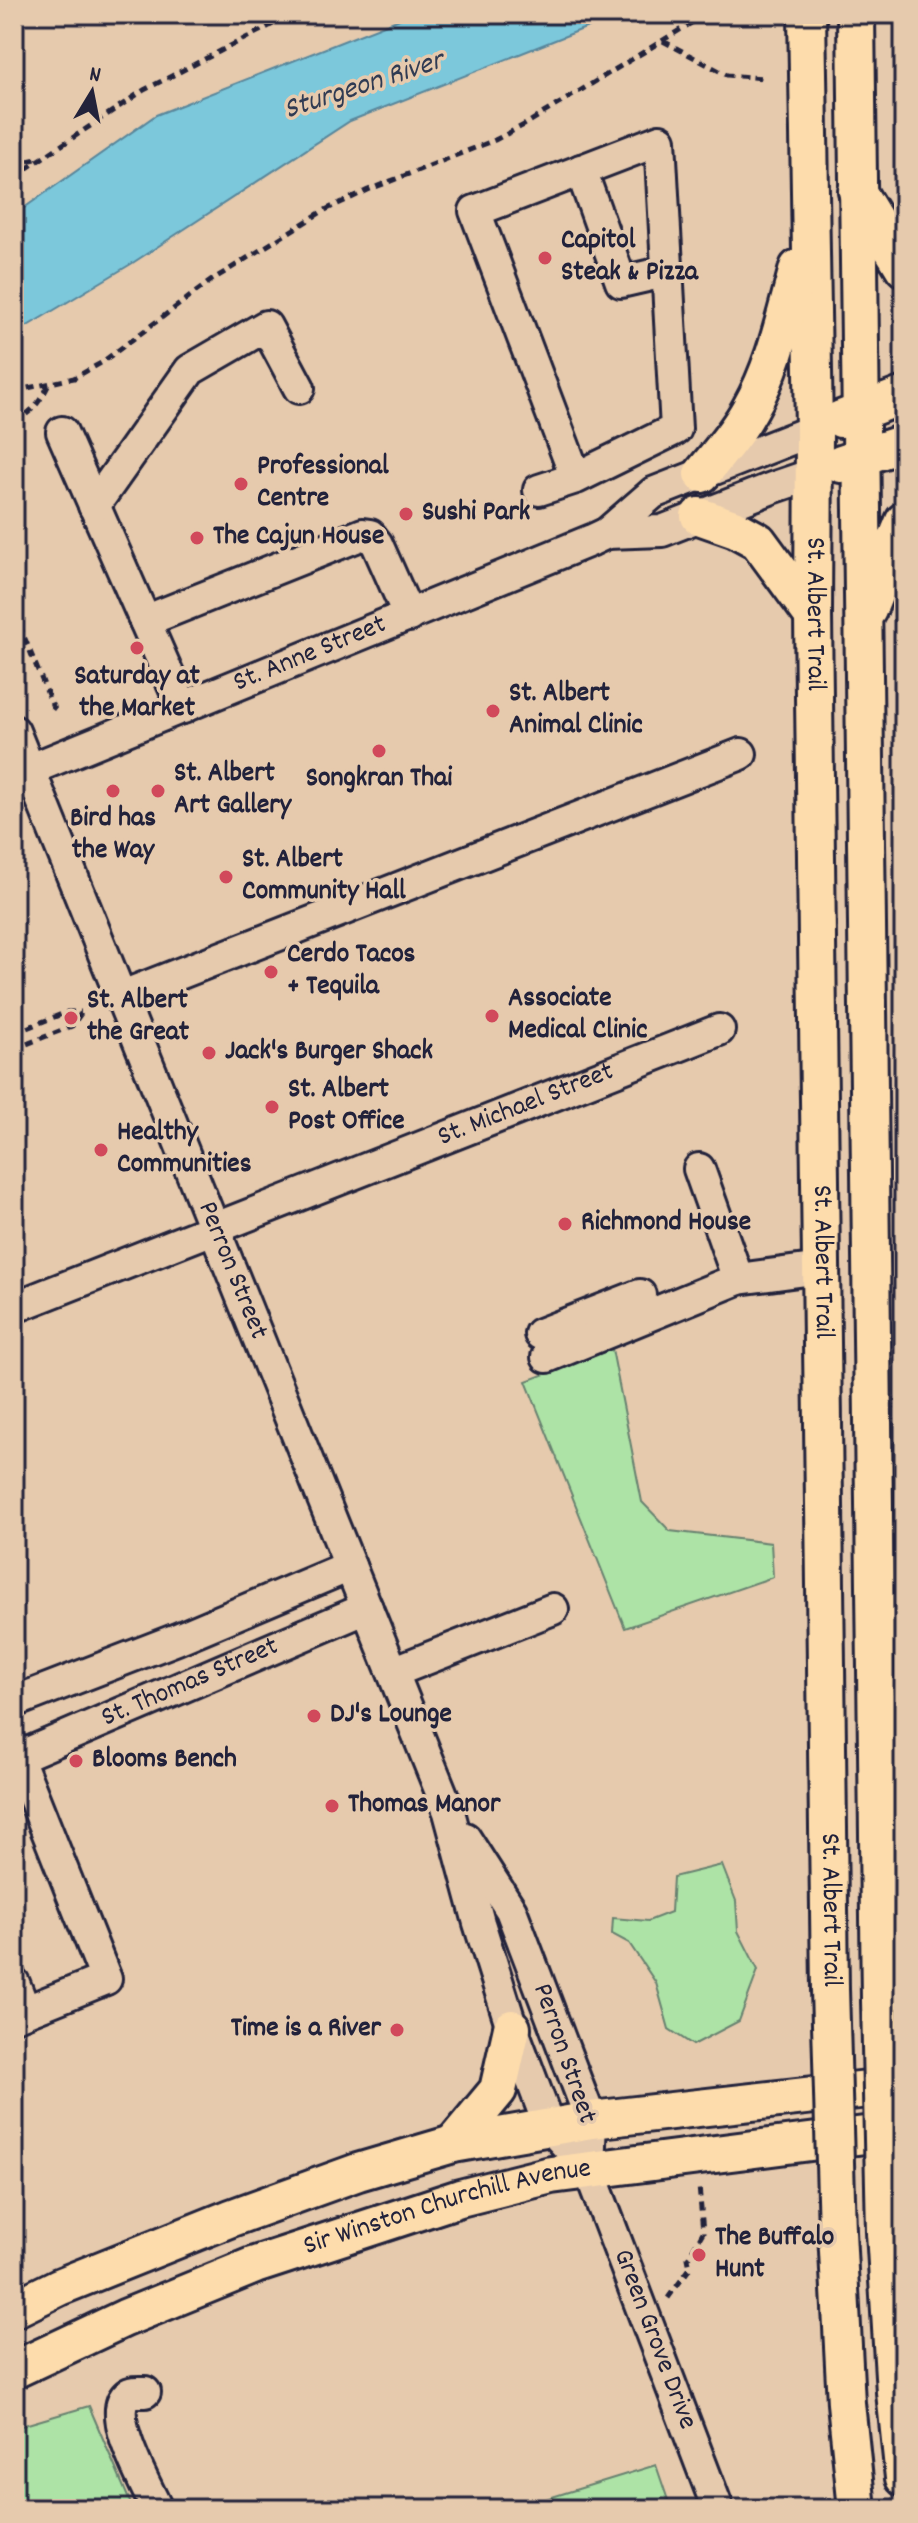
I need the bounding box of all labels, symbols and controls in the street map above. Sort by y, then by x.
water label: Sturgeon River [279,40,452,133]
north arrow [52,52,132,132]
text: N [87,60,103,92]
place label: Capitol Steak & Pizza [561,222,699,294]
marker: Capitol Steak & Pizza [536,249,554,267]
place label: Professional Centre [257,448,389,520]
marker: Professional Centre [232,475,250,493]
place label: Sushi Park [422,494,530,534]
marker: Sushi Park [397,505,415,523]
place label: The Cajun House [213,518,384,558]
marker: The Cajun House [188,529,206,547]
street label: St. Albert Trail [793,537,834,691]
street label: St. Anne Street [228,606,393,704]
marker: Saturday at the Market [128,639,146,657]
place label: Saturday at the Market [74,658,201,730]
place label: St. Albert Animal Clinic [509,675,643,747]
marker: St. Albert Animal Clinic [484,702,502,720]
marker: Songkran Thai [370,742,388,760]
place label: St. Albert Art Gallery [174,755,293,827]
place label: Songkran Thai [306,760,452,800]
marker: Bird has the Way [104,782,122,800]
marker: St. Albert Art Gallery [149,782,167,800]
place label: Bird has the Way [70,800,156,872]
place label: St. Albert Community Hall [242,841,406,913]
marker: St. Albert Community Hall [217,868,235,886]
place label: Cerdo Tacos + Tequila [287,936,416,1008]
marker: Cerdo Tacos + Tequila [262,963,280,981]
place label: Associate Medical Clinic [508,980,647,1052]
place label: St. Albert the Great [87,982,190,1054]
marker: Associate Medical Clinic [483,1007,501,1025]
marker: St. Albert the Great [62,1009,80,1027]
place label: Jack's Burger Shack [225,1033,433,1073]
marker: Jack's Burger Shack [200,1044,218,1062]
street label: St. Michael Street [432,1053,620,1159]
place label: St. Albert Post Office [288,1071,405,1143]
marker: St. Albert Post Office [263,1098,281,1116]
place label: Healthy Communities [117,1114,252,1186]
marker: Healthy Communities [92,1141,110,1159]
street label: St. Albert Trail [800,1185,842,1339]
street label: Perron Street [186,1196,277,1346]
place label: Richmond House [581,1204,751,1244]
marker: Richmond House [556,1215,574,1233]
street label: St. Thomas Street [96,1628,285,1739]
place label: DJ's Lounge [330,1696,452,1736]
marker: DJ's Lounge [305,1707,323,1725]
place label: Blooms Bench [92,1741,237,1781]
marker: Blooms Bench [67,1752,85,1770]
place label: Thomas Manor [348,1786,501,1826]
marker: Thomas Manor [323,1797,341,1815]
street label: St. Albert Trail [808,1833,850,1987]
street label: Perron Street [520,1979,606,2129]
place label: Time is a River [231,2010,382,2050]
marker: Time is a River [388,2021,406,2039]
street label: Sir Winston Churchill Avenue [299,2150,593,2268]
place label: The Buffalo Hunt [715,2219,834,2291]
street label: Green Grove Drive [601,2244,706,2436]
marker: The Buffalo Hunt [690,2246,708,2264]

